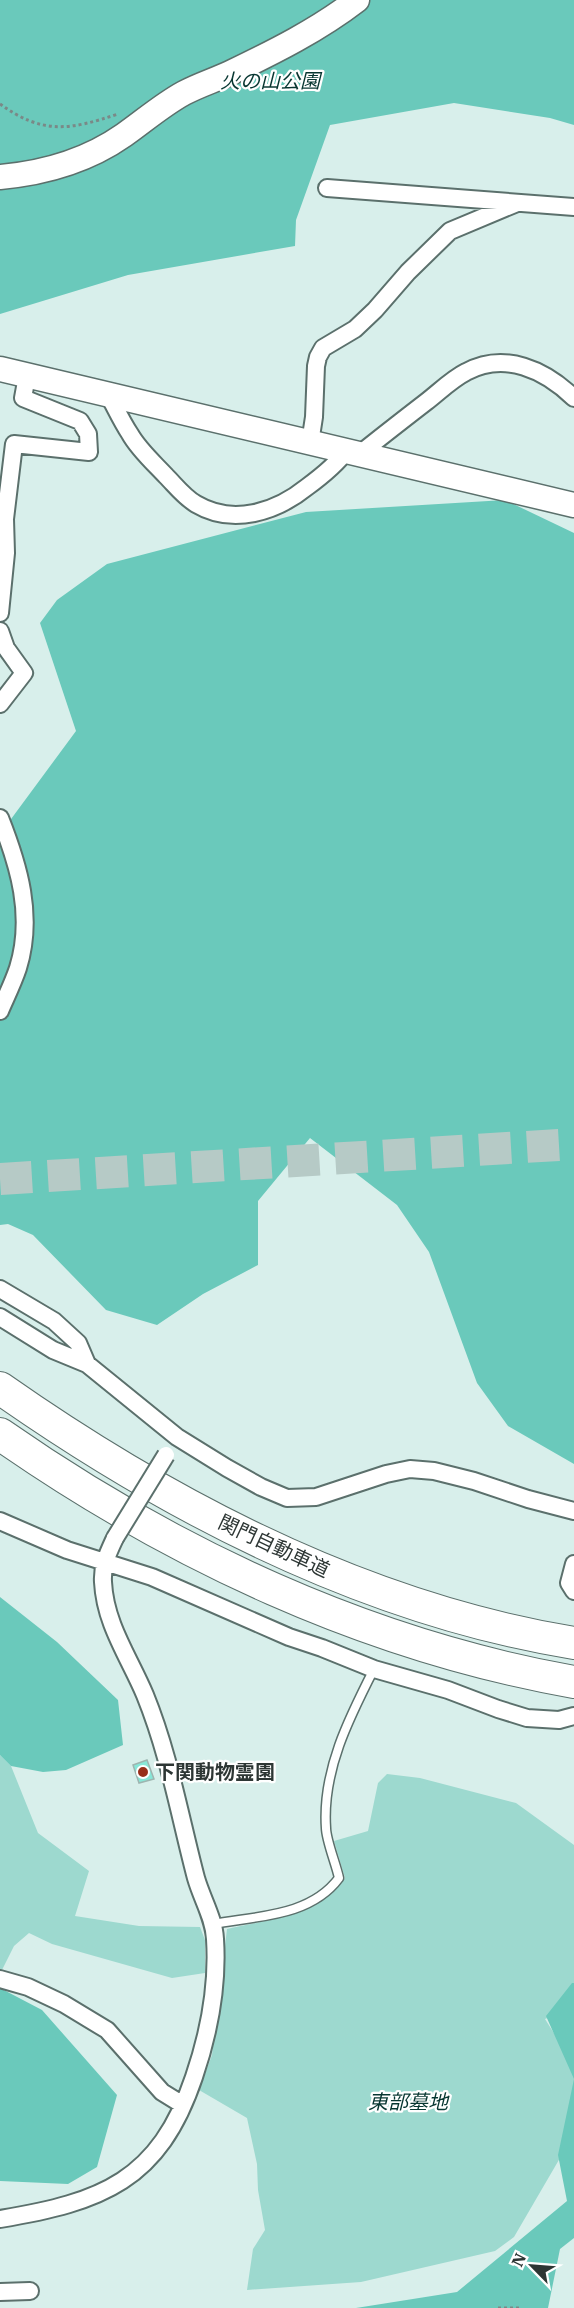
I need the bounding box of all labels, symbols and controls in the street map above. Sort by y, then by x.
park label: 火の山公園 [220,67,323,94]
street label: 関門自動車道 [214,1508,334,1583]
place label: 下関動物霊園 [155,1758,275,1785]
marker: 下関動物霊園 [136,1765,150,1779]
park label: 東部墓地 [368,2088,450,2115]
north arrow [502,2236,562,2296]
text: N [507,2250,530,2270]

